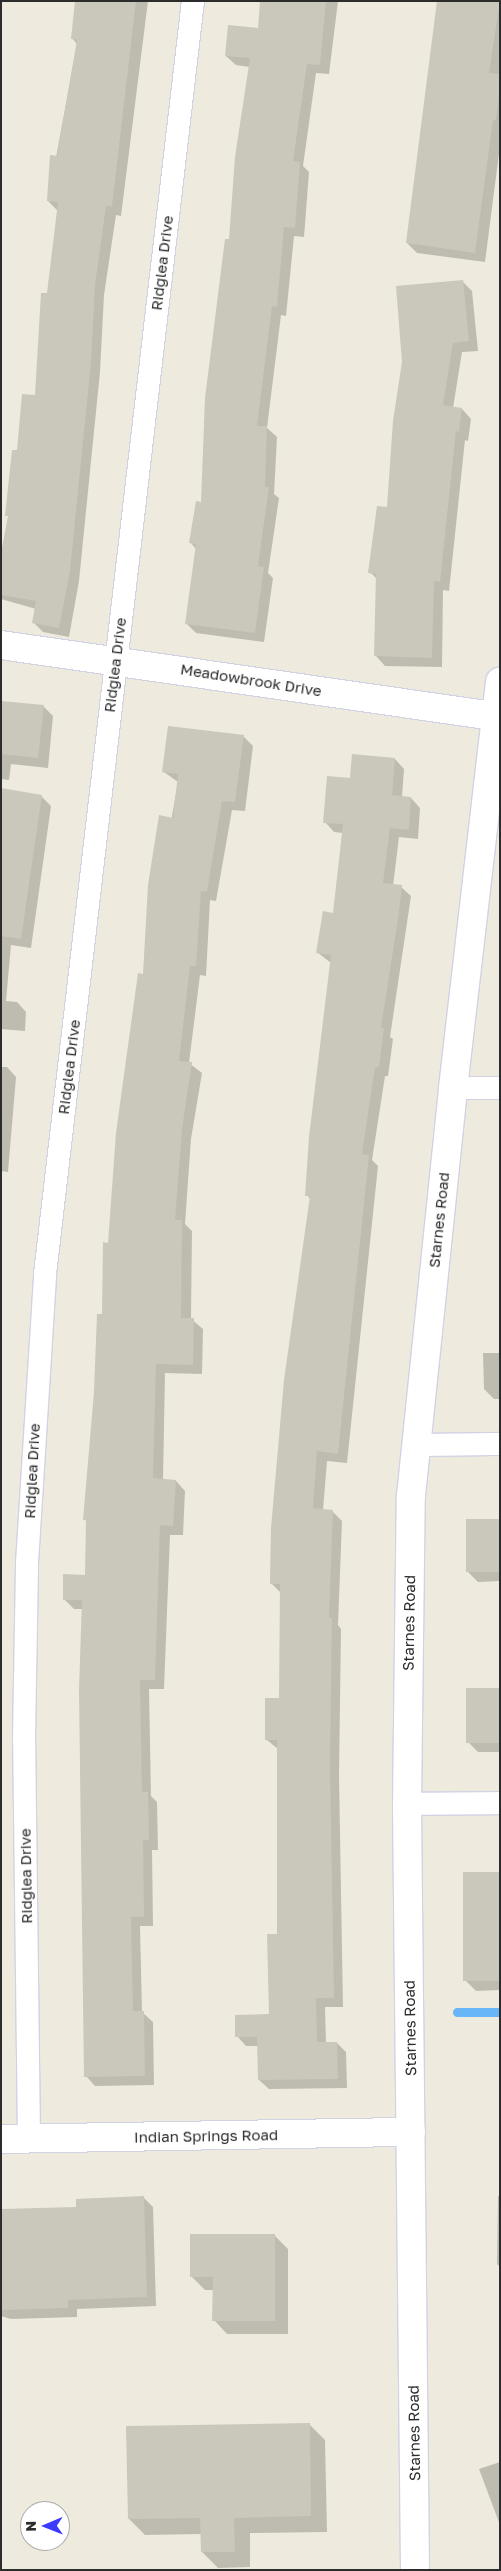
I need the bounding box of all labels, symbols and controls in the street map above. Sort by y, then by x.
street label: Ridglea Drive [147,215,177,311]
street label: Ridglea Drive [100,617,130,713]
street label: Meadowbrook Drive [179,660,323,700]
street label: Ridglea Drive [54,1019,84,1115]
street label: Starnes Road [425,1171,453,1269]
street label: Ridglea Drive [21,1423,43,1519]
street label: Starnes Road [399,1575,419,1671]
street label: Ridglea Drive [16,1828,36,1924]
street label: Starnes Road [400,1980,420,2076]
street label: Indian Springs Road [134,2126,278,2146]
street label: Starnes Road [404,2385,424,2481]
north arrow [20,2501,70,2551]
text: N [22,2521,39,2532]

